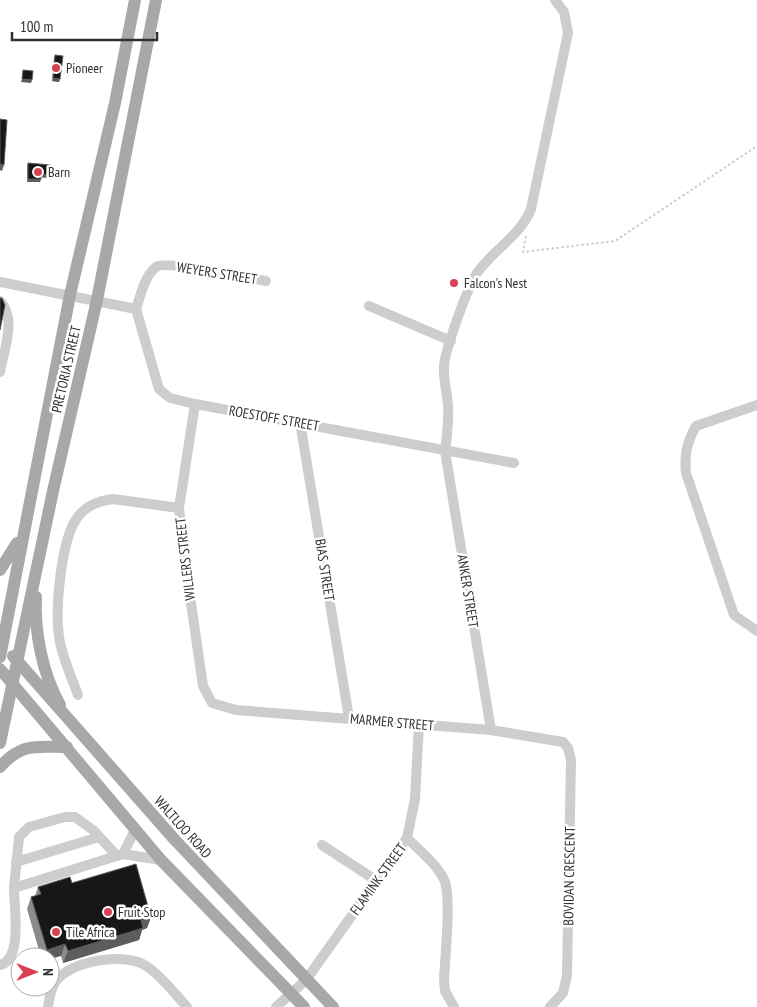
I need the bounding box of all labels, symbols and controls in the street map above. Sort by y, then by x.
scale bar [12,10,158,42]
text: 100 m [20,17,53,36]
place label: Pioneer [66,59,103,77]
marker: Pioneer [50,62,62,74]
place label: Barn [48,163,70,181]
marker: Barn [32,166,44,178]
street label: WEYERS STREET [176,258,259,288]
place label: Falcon's Nest [464,274,527,292]
marker: Falcon's Nest [448,277,460,289]
street label: PRETORIA STREET [47,323,85,414]
street label: ROESTOFF STREET [228,401,321,435]
street label: WILLERS STREET [171,516,199,601]
street label: BIAS STREET [311,538,339,603]
street label: ANKER STREET [453,553,483,630]
street label: MARMER STREET [349,709,435,735]
street label: WALTLOO ROAD [150,792,216,862]
street label: BOVIDAN CRESCENT [559,826,579,926]
street label: FLAMINK STREET [346,839,411,919]
place label: Fruit Stop [118,903,165,921]
marker: Fruit Stop [102,906,114,918]
place label: Tile Africa [66,923,115,941]
marker: Tile Africa [50,926,62,938]
north arrow [10,947,60,997]
text: N [39,968,57,976]

